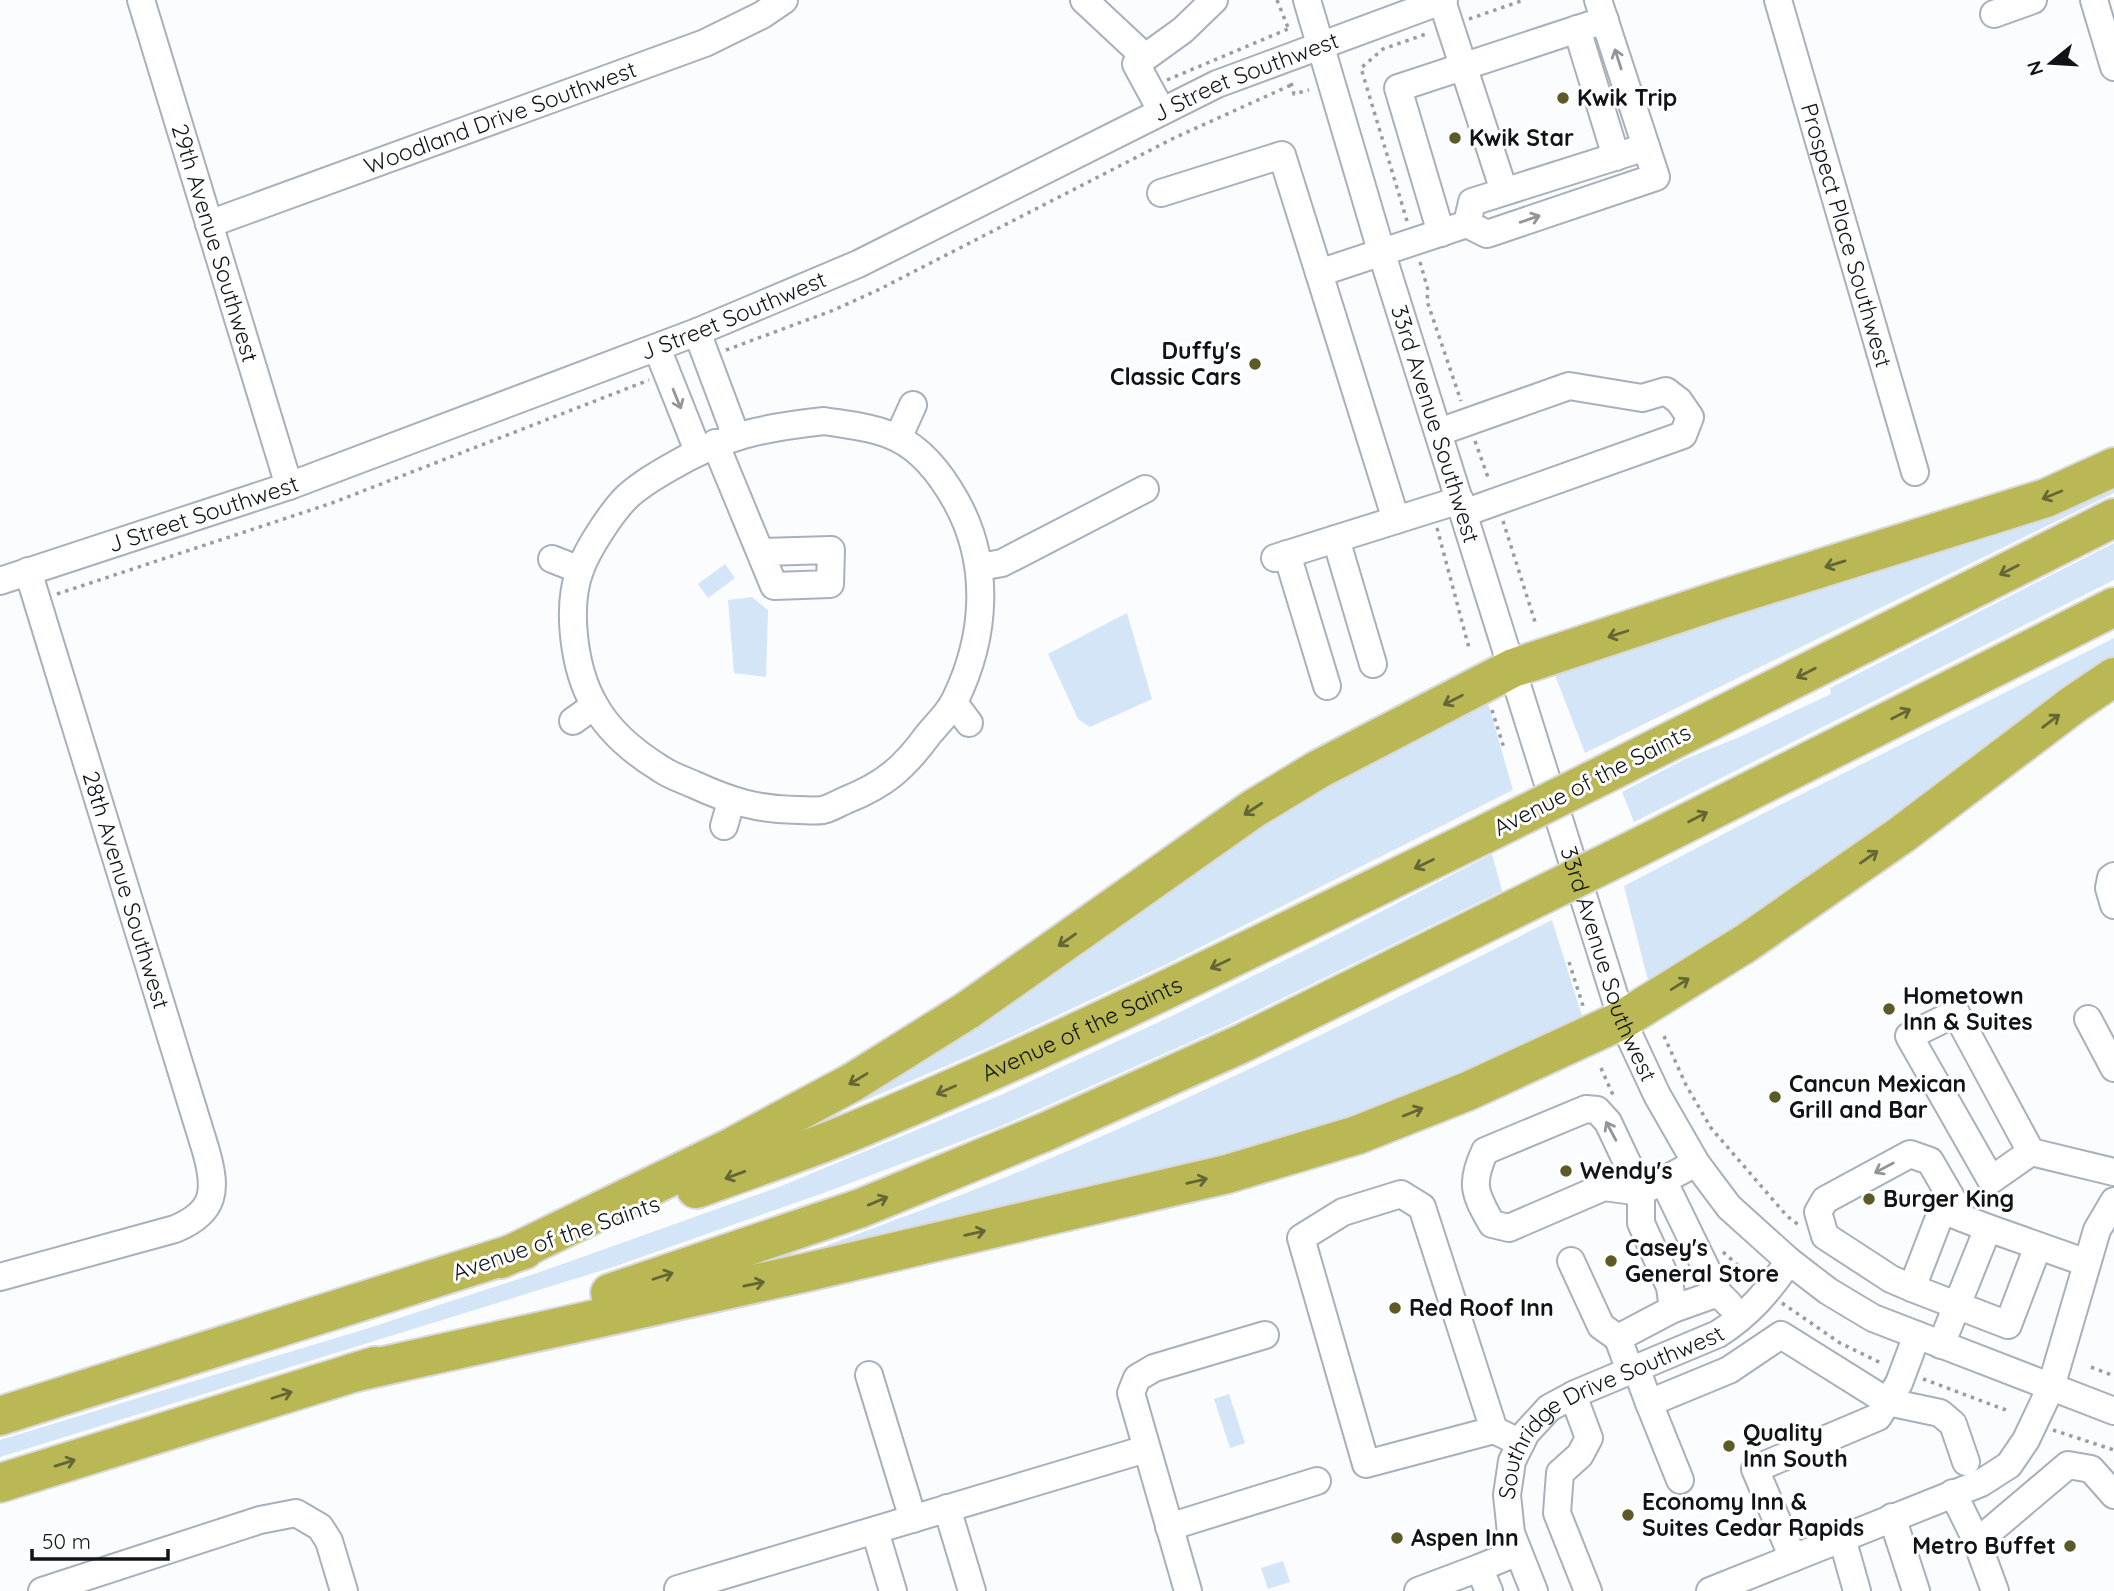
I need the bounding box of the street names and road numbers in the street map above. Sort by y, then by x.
street label: J Street Southwest [1148,25,1343,128]
street label: Woodland Drive Southwest [360,54,640,180]
street label: Prospect Place Southwest [1795,100,1899,371]
street label: 29th Avenue Southwest [166,120,265,366]
street label: J Street Southwest [636,264,831,366]
street label: 33rd Avenue Southwest [1385,301,1487,546]
street label: J Street Southwest [104,469,303,558]
street label: Avenue of the Saints [1488,717,1695,842]
street label: 28th Avenue Southwest [77,768,176,1012]
street label: 33rd Avenue Southwest [1554,843,1664,1086]
street label: Avenue of the Saints [977,969,1187,1088]
street label: Avenue of the Saints [448,1188,663,1287]
street label: Southridge Drive Southwest [1492,1319,1730,1501]

